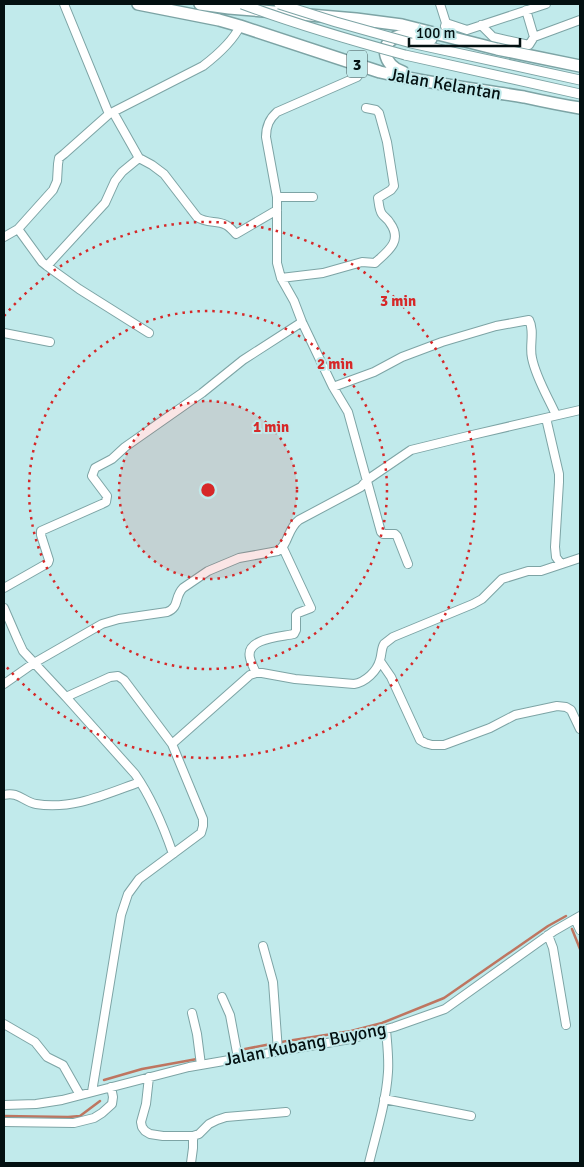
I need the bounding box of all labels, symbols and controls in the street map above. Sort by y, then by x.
scale bar [409,15,520,47]
text: 100 m [416,24,456,42]
road number: 3 [347,51,367,78]
street label: Jalan Kelantan [387,63,503,105]
text: 3 min [380,292,416,310]
text: 2 min [317,355,353,373]
text: 1 min [253,418,289,436]
centre of rings [199,481,217,499]
street label: Jalan Kubang Buyong [222,1017,388,1071]

